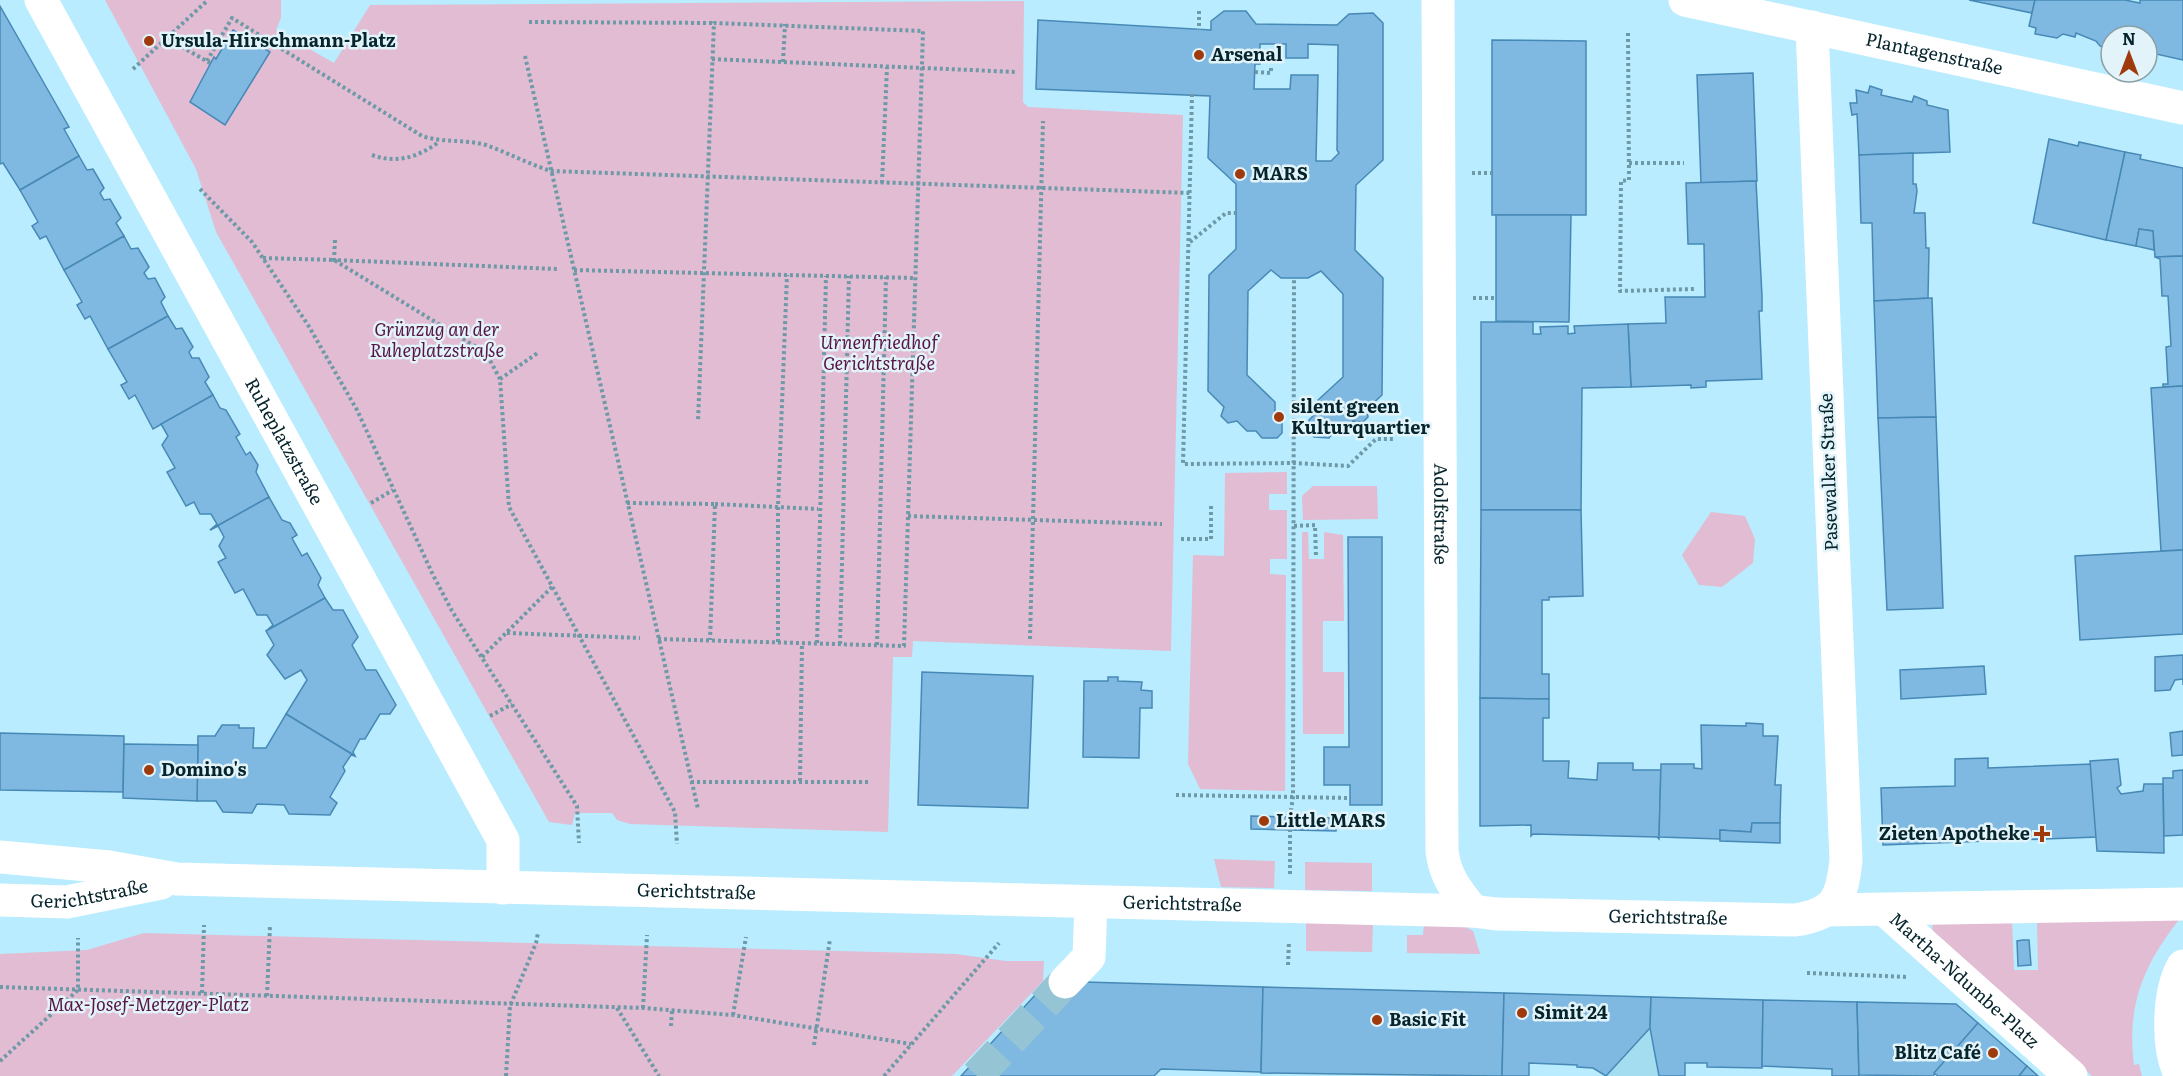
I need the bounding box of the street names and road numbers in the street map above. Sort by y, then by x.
street label: Plantagenstraße [1863,25,2006,81]
street label: Ruheplatzstraße [239,372,331,509]
street label: Pasewalker Straße [1811,393,1844,551]
street label: Adolfstraße [1428,463,1456,565]
street label: Gerichtstraße [30,871,150,914]
street label: Gerichtstraße [637,875,756,905]
street label: Gerichtstraße [1122,887,1242,917]
street label: Gerichtstraße [1608,901,1728,931]
street label: Martha-Ndumbe-Platz [1884,905,2046,1054]

